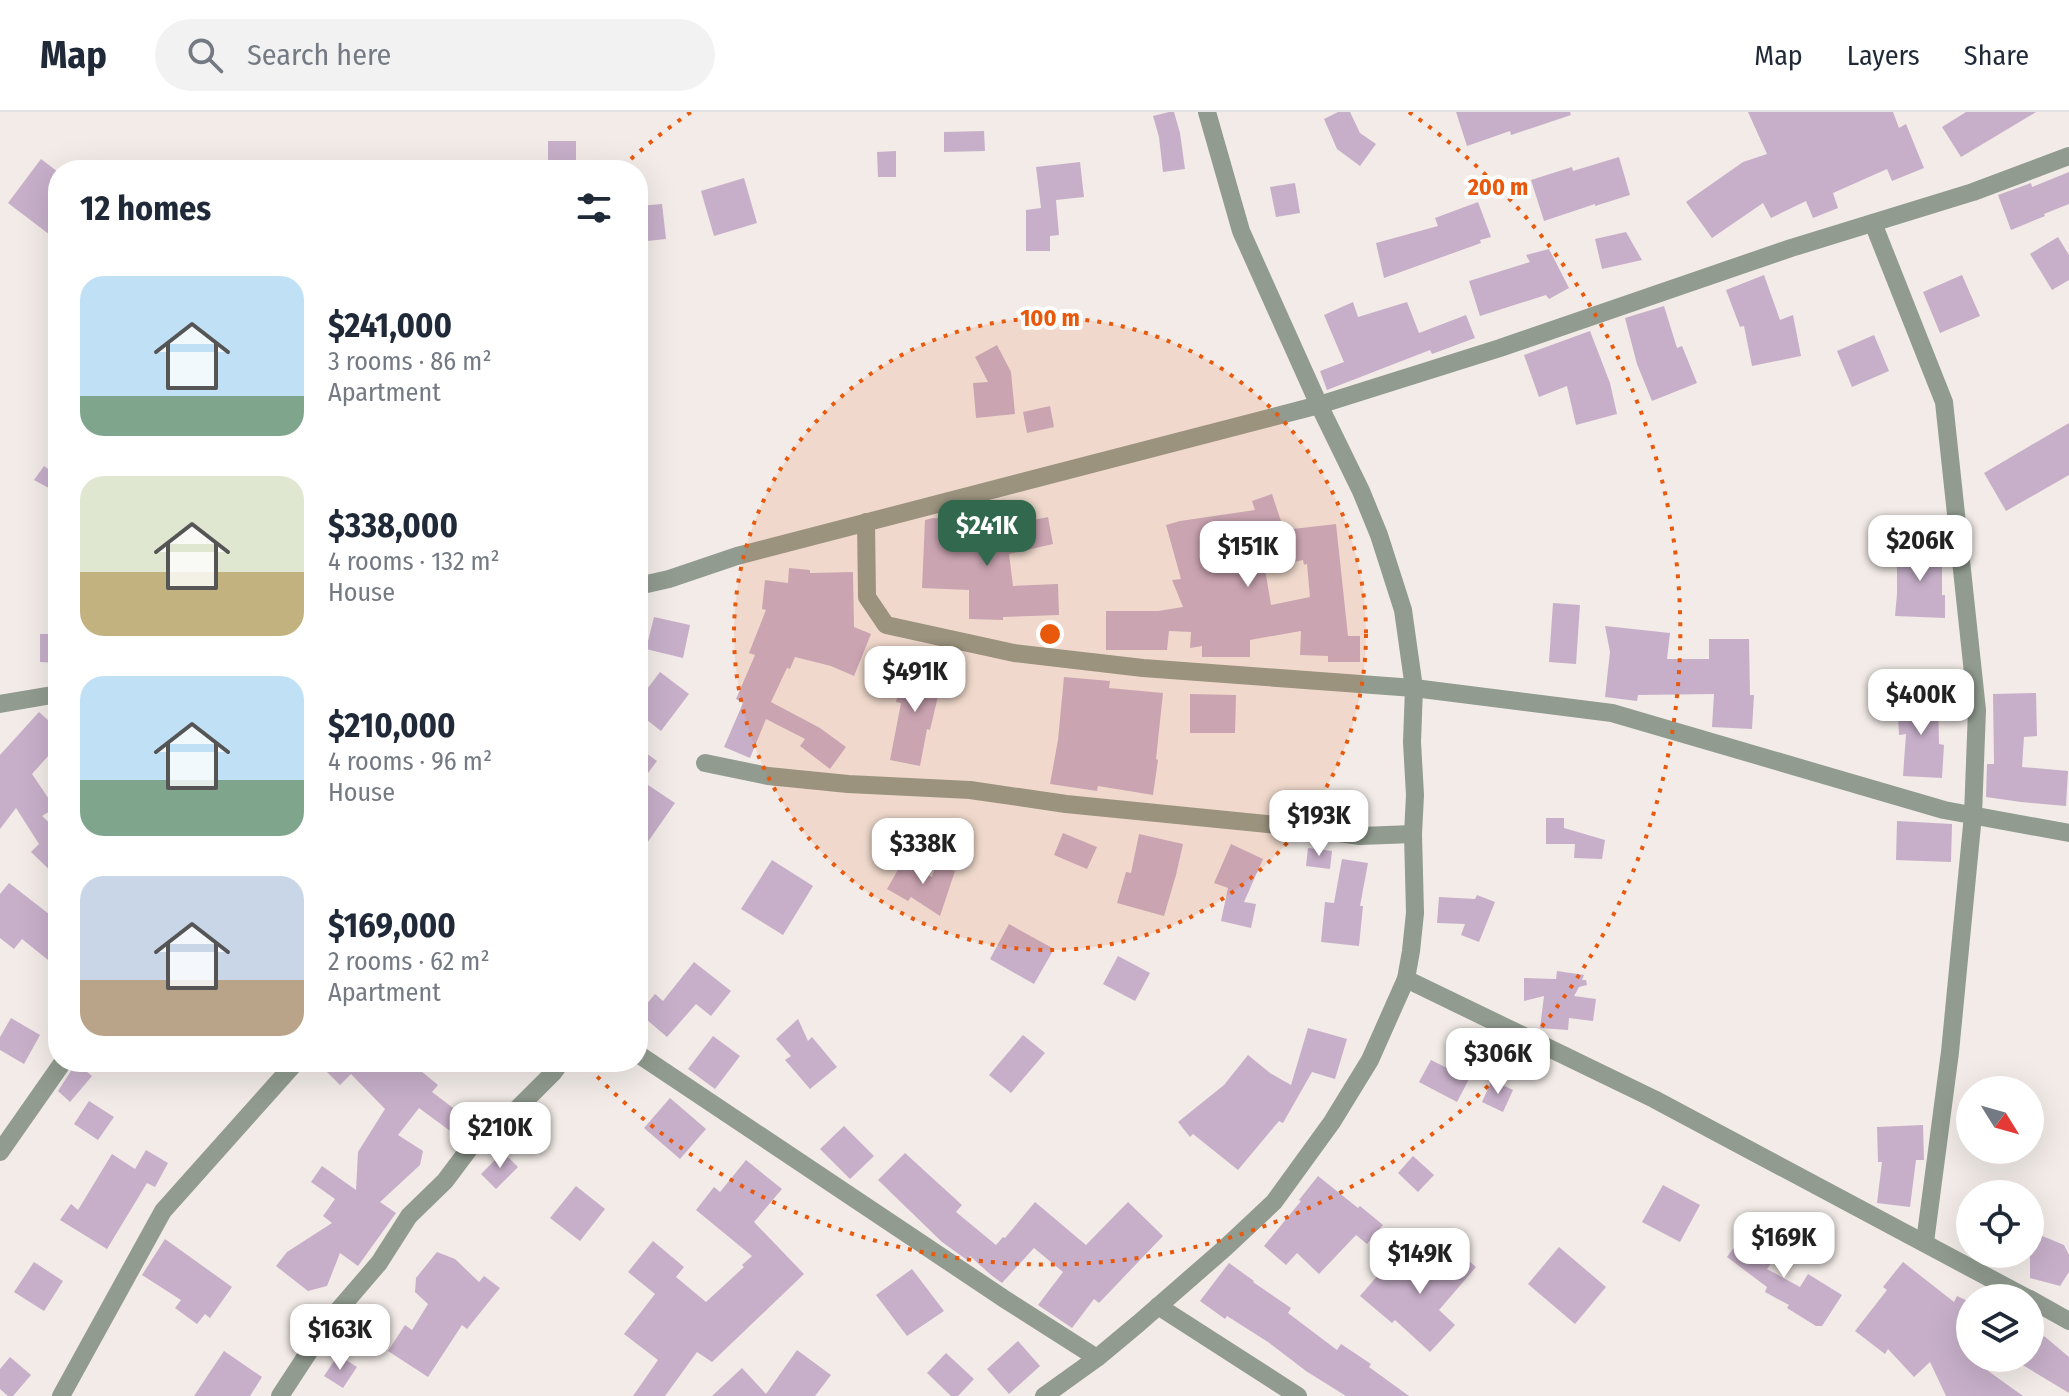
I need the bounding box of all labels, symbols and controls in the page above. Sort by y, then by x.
search box [155,19,715,91]
text: Map [40,32,107,78]
icon: search [183,33,227,77]
text: Search here [247,37,391,73]
text: Map [1754,39,1803,72]
text: Layers [1847,39,1920,72]
text: Share [1964,39,2029,72]
text: 200 m [1467,173,1528,201]
icon: filters [572,186,616,230]
text: 12 homes [80,188,211,229]
text: 100 m [1020,304,1080,332]
text: $241,000 [328,305,452,346]
icon: home [144,308,240,404]
text: 3 rooms · 86 m² [328,346,492,377]
text: Apartment [328,377,441,408]
pin: $241K [931,500,1043,568]
text: $338,000 [328,505,458,546]
icon: home [144,508,240,604]
text: $241K [956,510,1018,541]
pin: $206K [1864,515,1976,583]
pin: $151K [1192,521,1304,589]
text: $206K [1886,525,1954,556]
text: $151K [1218,531,1278,562]
text: 4 rooms · 132 m² [328,546,500,577]
text: House [328,577,395,608]
centre of rings [1036,620,1064,648]
pin: $491K [859,646,971,714]
text: $491K [882,656,948,687]
pin: $400K [1865,669,1977,737]
text: $400K [1886,679,1956,710]
text: $210,000 [328,705,456,746]
icon: home [144,708,240,804]
text: 4 rooms · 96 m² [328,746,492,777]
text: House [328,777,395,808]
pin: $193K [1263,790,1375,858]
text: $193K [1287,800,1351,831]
pin: $338K [867,818,979,886]
text: $338K [890,828,956,859]
text: $169,000 [328,905,456,946]
icon: home [144,908,240,1004]
text: 2 rooms · 62 m² [328,946,490,977]
text: Apartment [328,977,441,1008]
pin: $306K [1442,1028,1554,1096]
text: $306K [1464,1038,1532,1069]
north arrow [1956,1076,2044,1164]
map controls [1956,1076,2044,1372]
pin: $210K [444,1102,556,1170]
text: $210K [468,1112,532,1143]
button: locate [1956,1180,2044,1268]
pin: $169K [1728,1212,1840,1280]
text: $169K [1752,1222,1816,1253]
pin: $149K [1364,1228,1476,1296]
text: $149K [1388,1238,1452,1269]
button: layers [1956,1284,2044,1372]
pin: $163K [284,1304,396,1372]
text: $163K [308,1314,372,1345]

